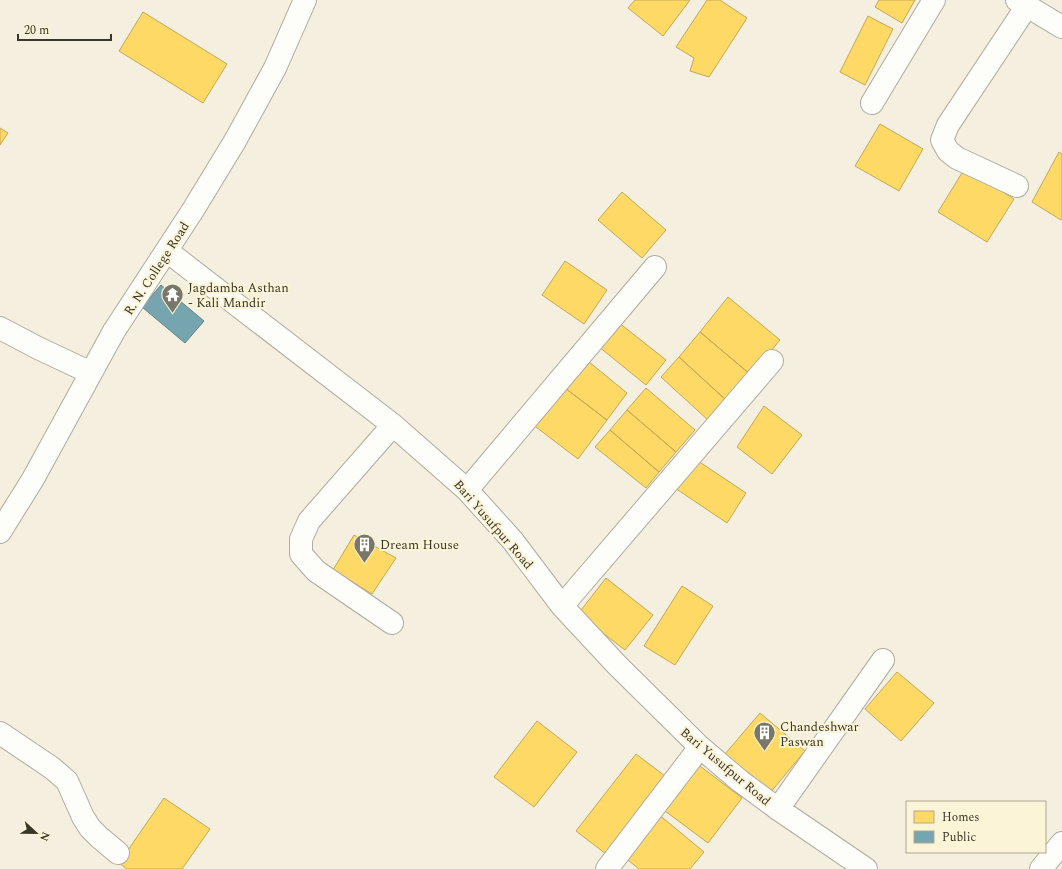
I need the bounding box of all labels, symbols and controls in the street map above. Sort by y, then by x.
scale bar [18,16,111,42]
text: 20 m [24,21,49,40]
street label: R. N. College Road [119,218,195,319]
place label: Jagdamba Asthan - Kali Mandir [188,278,289,313]
temple icon: Jagdamba Asthan - Kali Mandir [160,281,186,314]
street label: Bari Yusufpur Road [449,475,538,574]
building icon: Dream House [351,531,377,564]
place label: Dream House [380,535,459,555]
place label: Chandeshwar Paswan [780,717,859,752]
building icon: Chandeshwar Paswan [752,720,778,753]
street label: Bari Yusufpur Road [676,723,775,811]
legend [906,801,1046,853]
text: Homes [942,808,980,827]
north arrow [16,813,56,853]
text: Public [942,828,976,847]
text: N [35,829,54,844]

